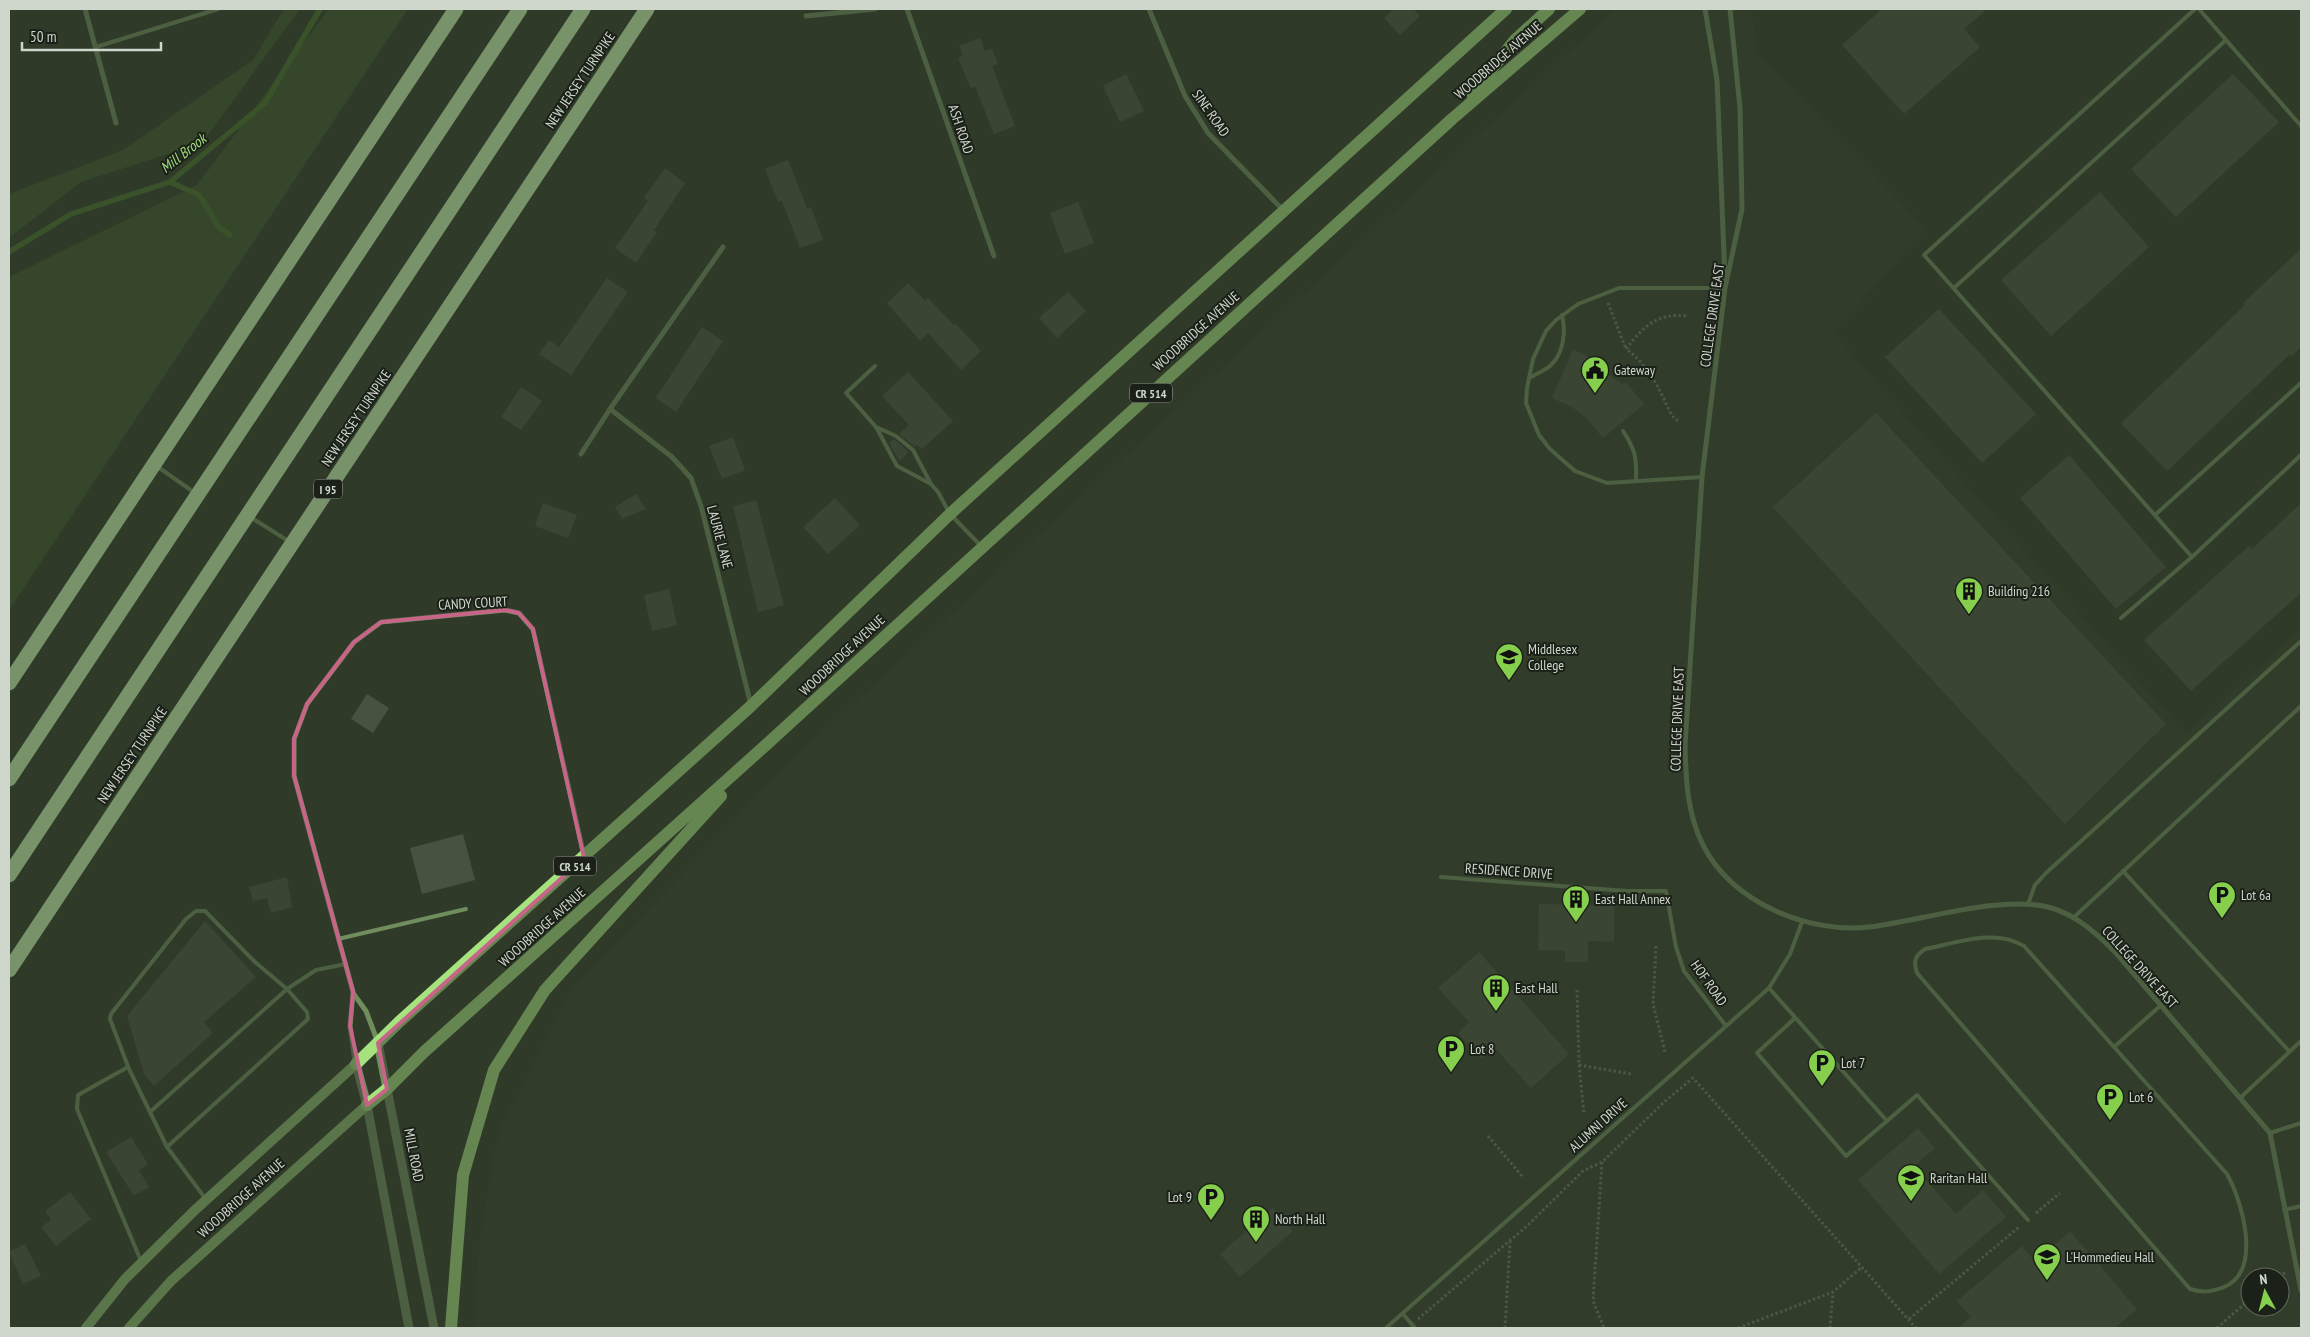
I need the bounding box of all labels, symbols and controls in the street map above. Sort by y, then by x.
street label: WOODBRIDGE AVENUE [1450,17,1546,103]
scale bar [22,20,161,52]
text: 50 m [30,27,56,46]
street label: NEW JERSEY TURNPIKE [541,28,619,132]
street label: SINE ROAD [1188,86,1234,140]
street label: ASH ROAD [944,102,978,156]
water label: Mill Brook [156,128,211,177]
street label: COLLEGE DRIVE EAST [1696,261,1728,368]
street label: WOODBRIDGE AVENUE [1149,287,1243,375]
public building icon: Gateway [1580,355,1610,394]
place label: Gateway [1614,361,1656,379]
street label: NEW JERSEY TURNPIKE [317,366,395,470]
road number: CR 514 [1130,383,1172,402]
road number: I 95 [314,479,342,498]
street label: LAURIE LANE [703,503,737,571]
building icon: Building 216 [1954,576,1984,615]
place label: Building 216 [1988,582,2050,600]
street label: CANDY COURT [438,592,509,614]
street label: WOODBRIDGE AVENUE [795,611,889,699]
place label: Middlesex College [1528,640,1577,674]
school or university icon: Middlesex College [1494,642,1524,681]
street label: COLLEGE DRIVE EAST [1666,666,1688,772]
street label: NEW JERSEY TURNPIKE [93,703,171,807]
road number: CR 514 [554,856,596,876]
street label: RESIDENCE DRIVE [1464,859,1554,883]
parking icon: Lot 6a [2207,880,2237,919]
street label: WOODBRIDGE AVENUE [495,883,589,971]
building icon: East Hall Annex [1561,884,1591,923]
place label: Lot 6a [2241,886,2271,904]
place label: East Hall Annex [1595,890,1671,908]
street label: COLLEGE DRIVE EAST [2098,922,2182,1013]
street label: HOF ROAD [1687,957,1731,1009]
building icon: East Hall [1481,973,1511,1012]
place label: East Hall [1515,979,1559,997]
parking icon: Lot 8 [1436,1034,1466,1073]
place label: Lot 8 [1470,1040,1494,1058]
parking icon: Lot 7 [1807,1048,1837,1087]
place label: Lot 7 [1841,1054,1865,1072]
parking icon: Lot 6 [2095,1082,2125,1121]
place label: Lot 6 [2129,1088,2153,1106]
street label: ALUMNI DRIVE [1565,1094,1631,1156]
street label: MILL ROAD [400,1127,428,1183]
street label: WOODBRIDGE AVENUE [194,1154,288,1242]
school or university icon: Raritan Hall [1896,1163,1926,1202]
place label: Raritan Hall [1930,1169,1988,1187]
parking icon: Lot 9 [1196,1182,1226,1221]
place label: Lot 9 [1168,1188,1192,1206]
building icon: North Hall [1241,1204,1271,1243]
place label: North Hall [1275,1210,1326,1228]
school or university icon: L'Hommedieu Hall [2032,1242,2062,1281]
place label: L'Hommedieu Hall [2066,1248,2155,1266]
north arrow [2240,1267,2290,1317]
text: N [2259,1270,2268,1288]

